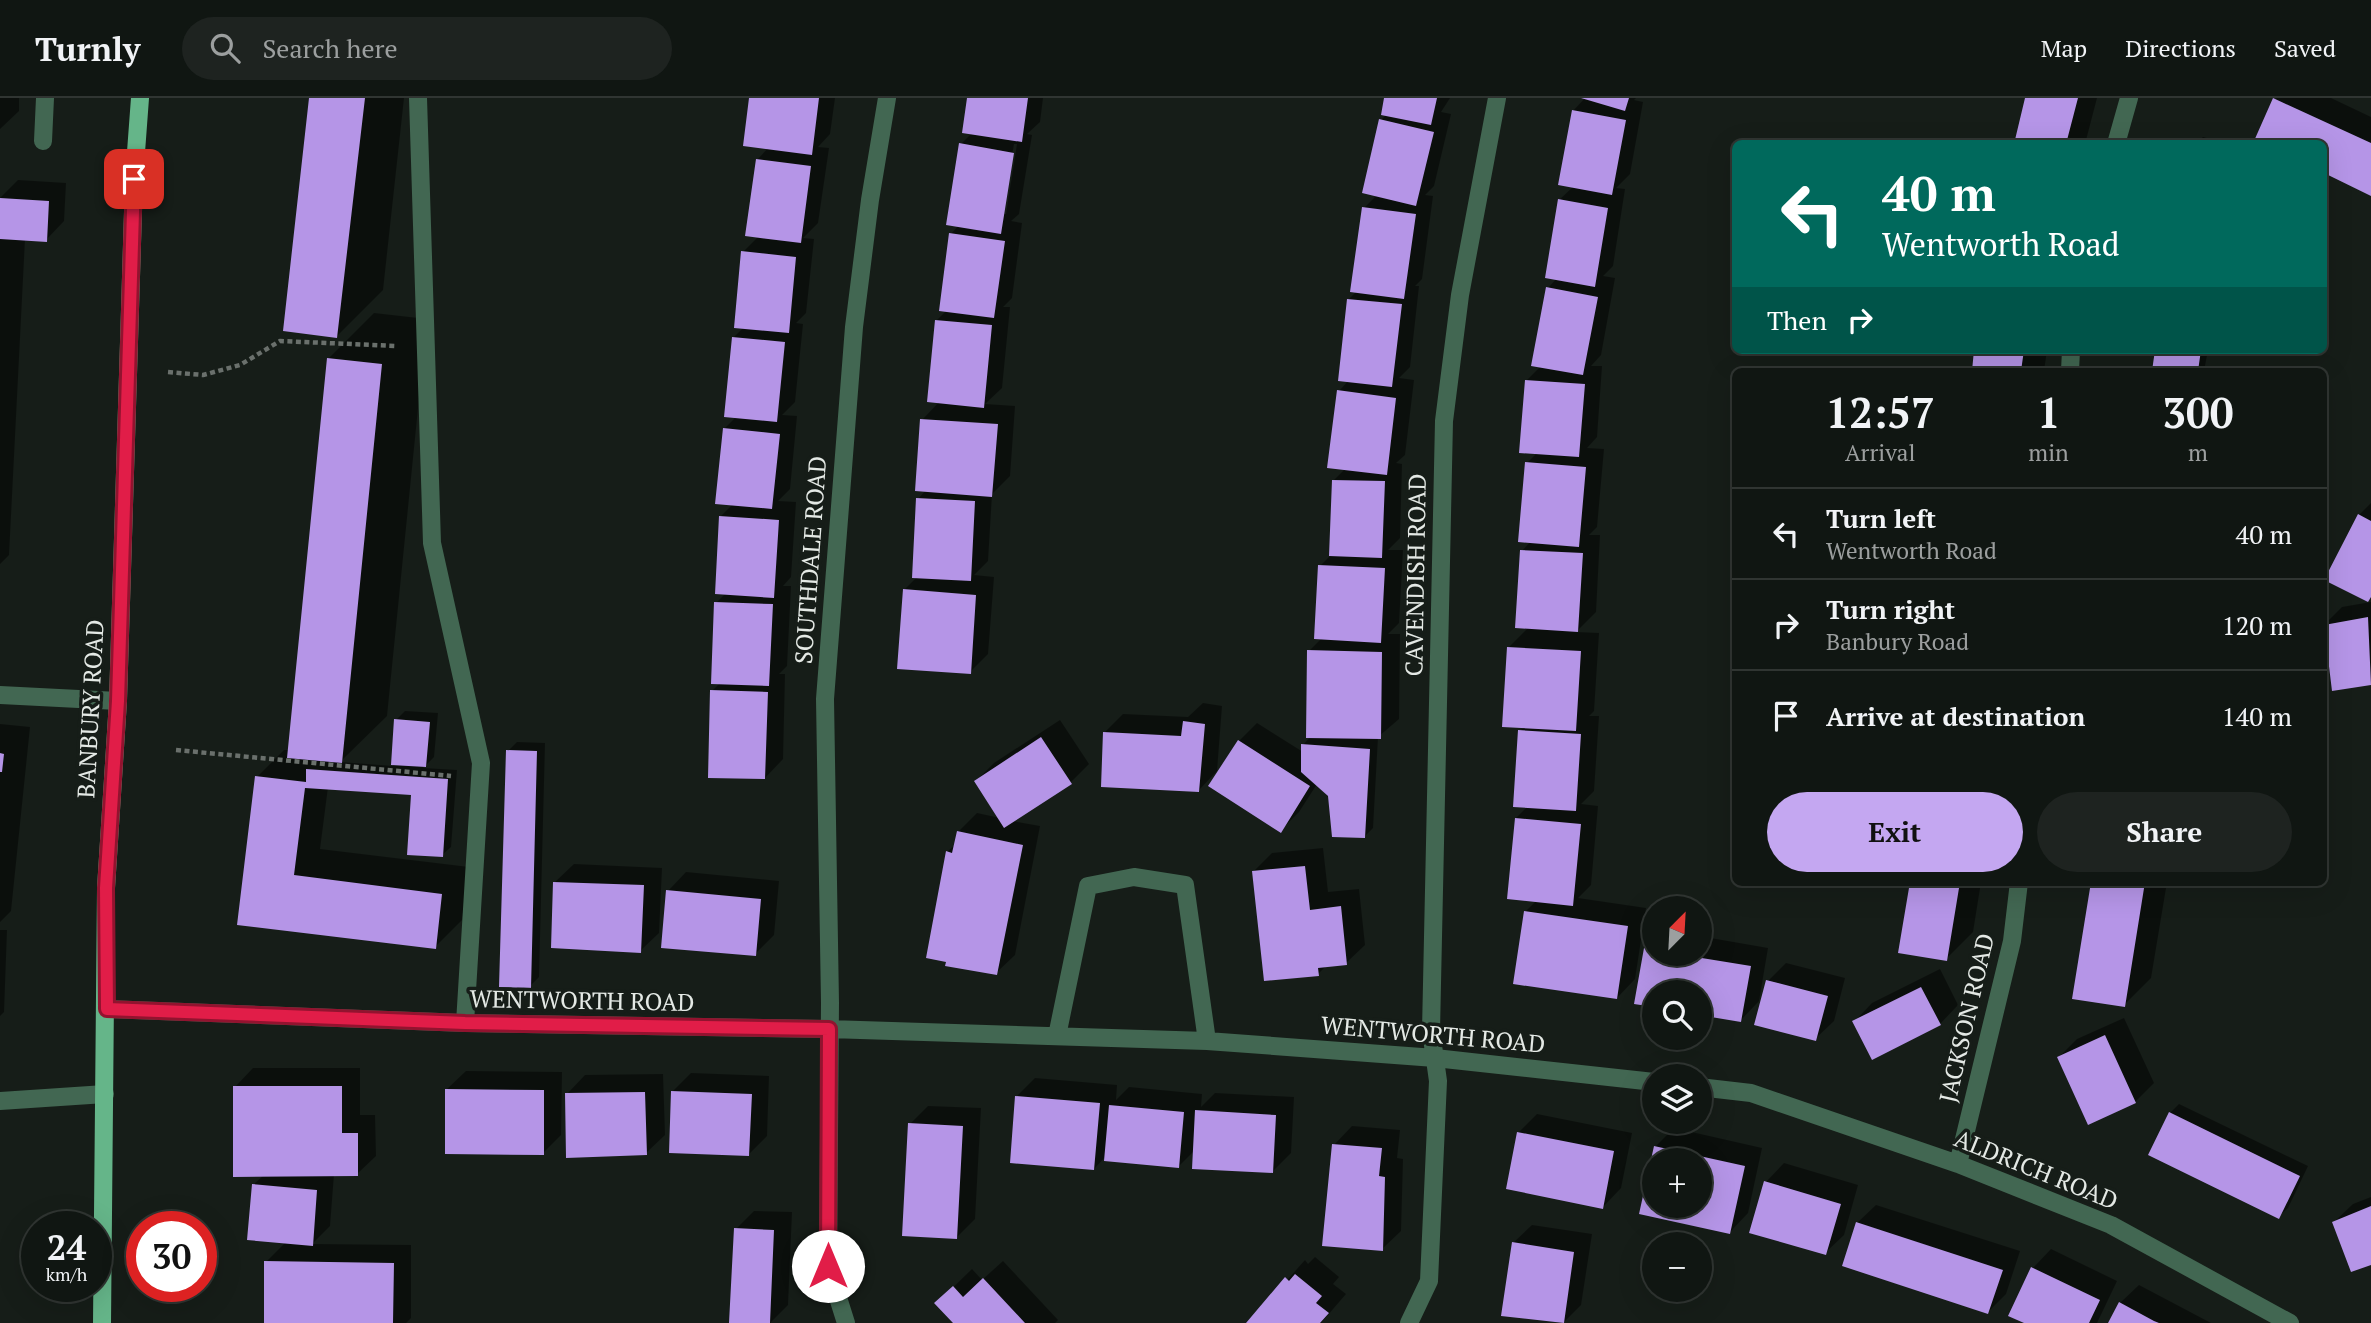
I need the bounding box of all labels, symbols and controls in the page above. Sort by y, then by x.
search box [182,17,672,80]
text: Turnly [35,27,140,70]
icon: search [206,29,244,67]
text: Search here [262,31,398,65]
text: Map [2041,32,2087,64]
text: Directions [2125,32,2236,64]
text: Saved [2274,32,2336,64]
pin [104,149,164,209]
icon: arrive [115,160,153,198]
text: 40 m [1882,160,1996,225]
icon: left [1767,168,1858,259]
text: Wentworth Road [1882,223,2120,265]
icon: right [1841,301,1879,339]
text: Then [1767,303,1827,337]
text: 12:57 [1826,384,1935,440]
text: 1 [2037,384,2060,440]
text: 300 [2162,384,2233,440]
text: Arrival [1845,437,1915,468]
text: min [2028,437,2069,468]
text: m [2188,437,2208,468]
street label: SOUTHDALE ROAD [787,455,833,665]
street label: CAVENDISH ROAD [1397,473,1433,677]
text: Turn left [1826,501,1936,535]
icon: left [1767,515,1805,553]
text: 40 m [2236,517,2292,551]
text: Wentworth Road [1826,535,1997,566]
text: Turn right [1826,592,1955,626]
icon: right [1767,606,1805,644]
text: 120 m [2222,608,2292,642]
street label: BANBURY ROAD [69,619,111,799]
text: Banbury Road [1826,626,1969,657]
icon: arrive [1767,697,1805,735]
text: Arrive at destination [1826,699,2085,733]
text: 140 m [2222,699,2292,733]
button: Exit [1767,792,2023,872]
button: Share [2037,792,2292,872]
north arrow [1642,896,1712,966]
map controls [1642,896,1712,1302]
street label: JACKSON ROAD [1931,930,2001,1105]
button: search [1642,980,1712,1050]
street label: WENTWORTH ROAD [469,982,695,1018]
street label: WENTWORTH ROAD [1320,1008,1546,1060]
button: layers [1642,1064,1712,1134]
street label: ALDRICH ROAD [1950,1122,2123,1216]
button: + [1642,1148,1712,1218]
speed limit sign: 30 [126,1211,217,1302]
text: 24 [47,1224,86,1270]
position arrow [791,1229,865,1303]
button: − [1642,1232,1712,1302]
text: km/h [46,1262,87,1286]

